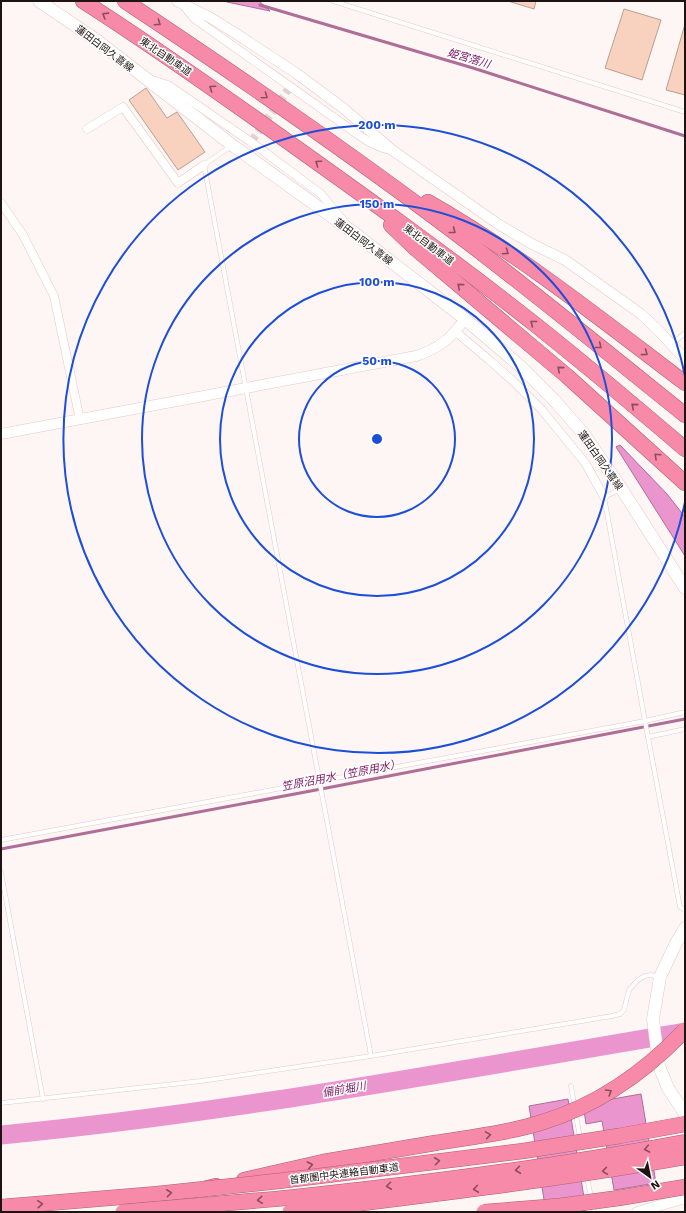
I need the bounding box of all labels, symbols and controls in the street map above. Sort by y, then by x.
one-way arrow [102,12,109,20]
one-way arrow [154,18,161,25]
street label: 蓮田白岡久喜線 [73,23,136,74]
street label: 東北自動車道 [138,35,194,78]
water label: 姫宮落川 [446,46,493,71]
one-way arrow [210,86,217,93]
one-way arrow [261,91,268,99]
text: 200 m [358,118,396,132]
one-way arrow [316,161,323,168]
text: 150 m [360,197,394,211]
street label: 蓮田白岡久喜線 [332,216,395,267]
street label: 東北自動車道 [401,222,456,267]
one-way arrow [448,226,455,233]
one-way arrow [502,247,509,255]
text: 100 m [359,275,395,289]
one-way arrow [458,283,465,290]
one-way arrow [531,321,538,328]
one-way arrow [594,341,601,348]
one-way arrow [641,348,648,355]
text: 50 m [362,354,392,368]
one-way arrow [557,367,564,374]
one-way arrow [631,403,638,410]
street label: 蓮田白岡久喜線 [576,428,625,492]
centre of rings [370,432,384,446]
one-way arrow [654,454,661,461]
water label: 笠原沼用水（笠原用水） [280,758,402,793]
water label: 備前堀川 [321,1079,368,1100]
one-way arrow [605,1089,612,1096]
one-way arrow [484,1131,491,1139]
one-way arrow [644,1145,650,1153]
one-way arrow [434,1157,440,1166]
north arrow [630,1157,670,1197]
street label: 首都圏中央連絡自動車道 [289,1161,399,1186]
one-way arrow [307,1161,313,1169]
one-way arrow [515,1166,521,1175]
one-way arrow [602,1166,608,1175]
text: N [648,1177,662,1193]
one-way arrow [386,1181,392,1190]
one-way arrow [473,1184,480,1193]
one-way arrow [166,1188,172,1197]
one-way arrow [257,1195,263,1204]
one-way arrow [37,1200,43,1209]

